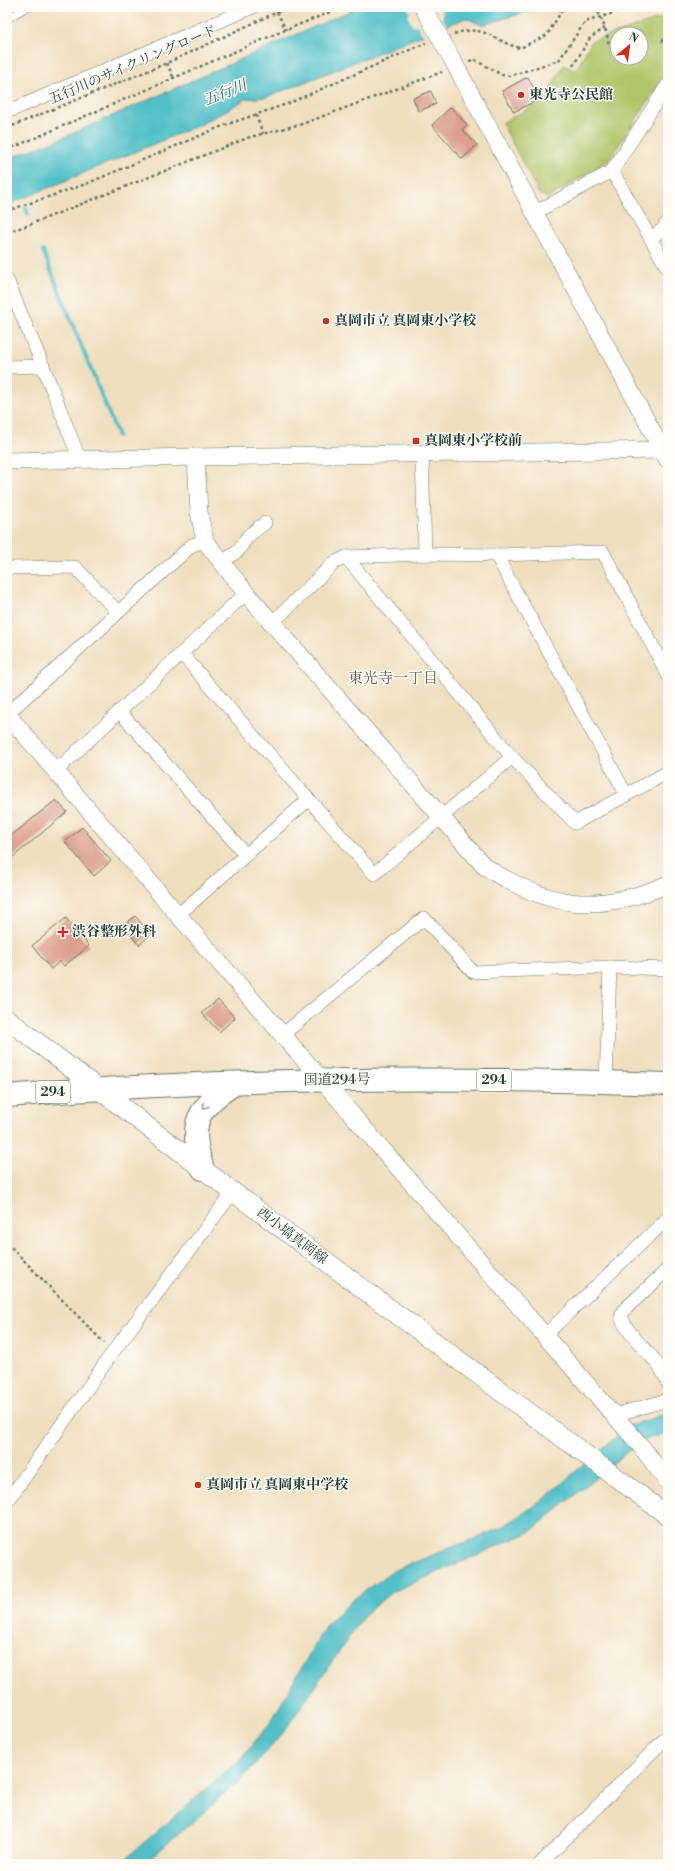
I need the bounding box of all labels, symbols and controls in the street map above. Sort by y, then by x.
street label: 五行川のサイクリングロード [46,21,220,109]
north arrow [609,26,649,66]
text: N [626,30,641,47]
water label: 五行川 [201,75,251,110]
place label: 東光寺公民館 [529,86,613,104]
marker: 東光寺公民館 [516,90,526,100]
place label: 真岡市立 真岡東小学校 [334,312,476,330]
marker: 真岡市立 真岡東小学校 [321,316,331,326]
place label: 真岡東小学校前 [424,432,522,450]
marker: 真岡東小学校前 [411,436,421,446]
district label: 東光寺一丁目 [348,669,438,688]
place label: 渋谷整形外科 [72,923,157,941]
marker: 渋谷整形外科 [57,926,69,938]
road number: 294 [477,1069,511,1091]
street label: 国道294号 [303,1070,371,1090]
road number: 294 [36,1081,70,1103]
one-way arrow [203,1102,210,1109]
street label: 西小塙真岡線 [253,1204,331,1268]
place label: 真岡市立 真岡東中学校 [206,1476,348,1494]
marker: 真岡市立 真岡東中学校 [193,1480,203,1490]

